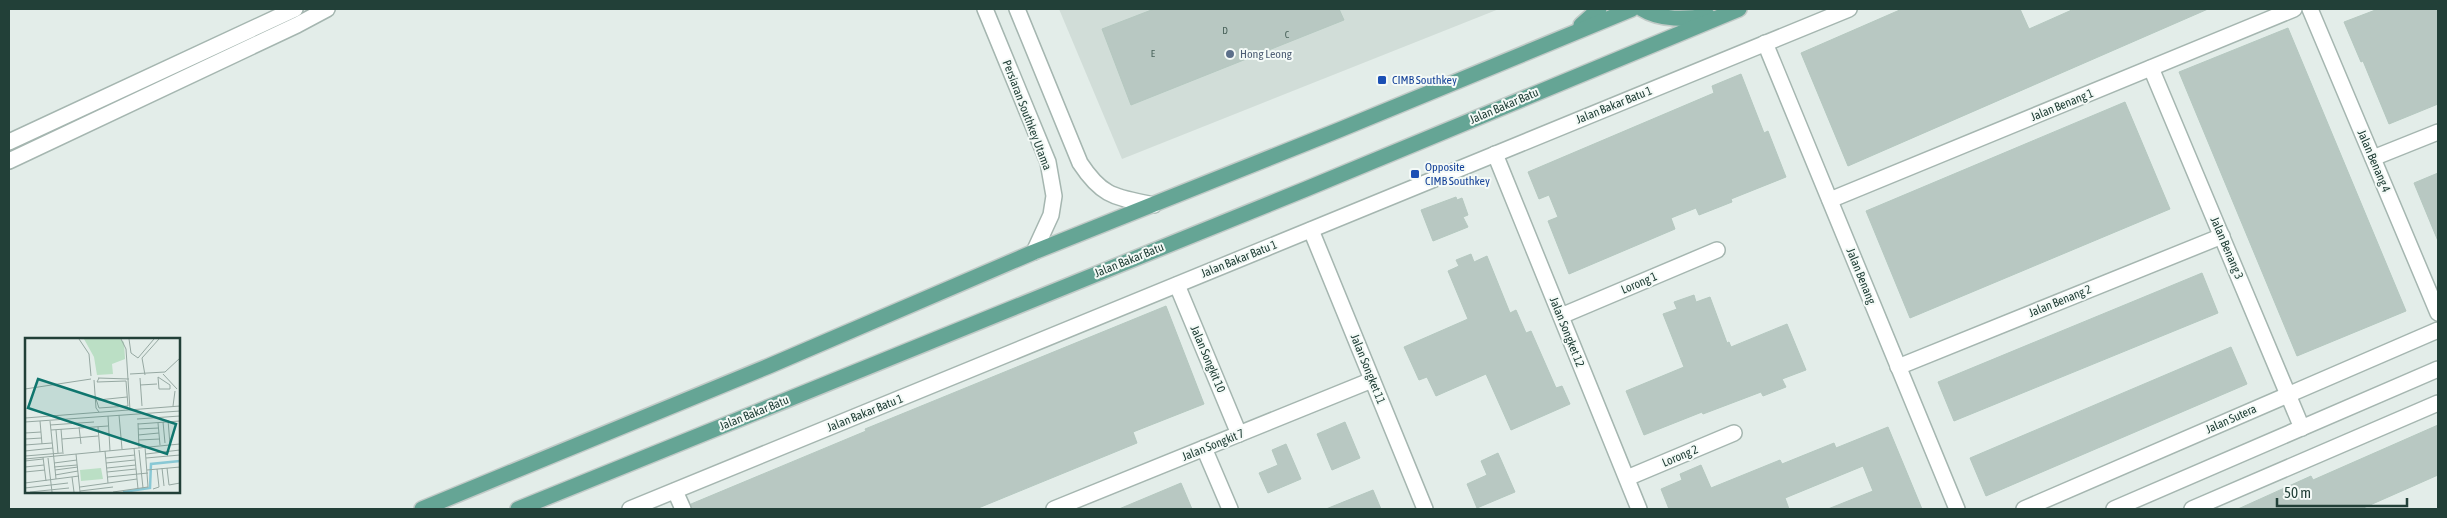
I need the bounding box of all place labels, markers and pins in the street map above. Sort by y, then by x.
place label: Hong Leong [1240,47,1293,61]
marker: Hong Leong [1224,48,1236,60]
place label: CIMB Southkey [1392,73,1457,87]
marker: CIMB Southkey [1376,74,1388,86]
place label: Opposite CIMB Southkey [1425,160,1490,188]
marker: Opposite CIMB Southkey [1409,168,1421,180]

